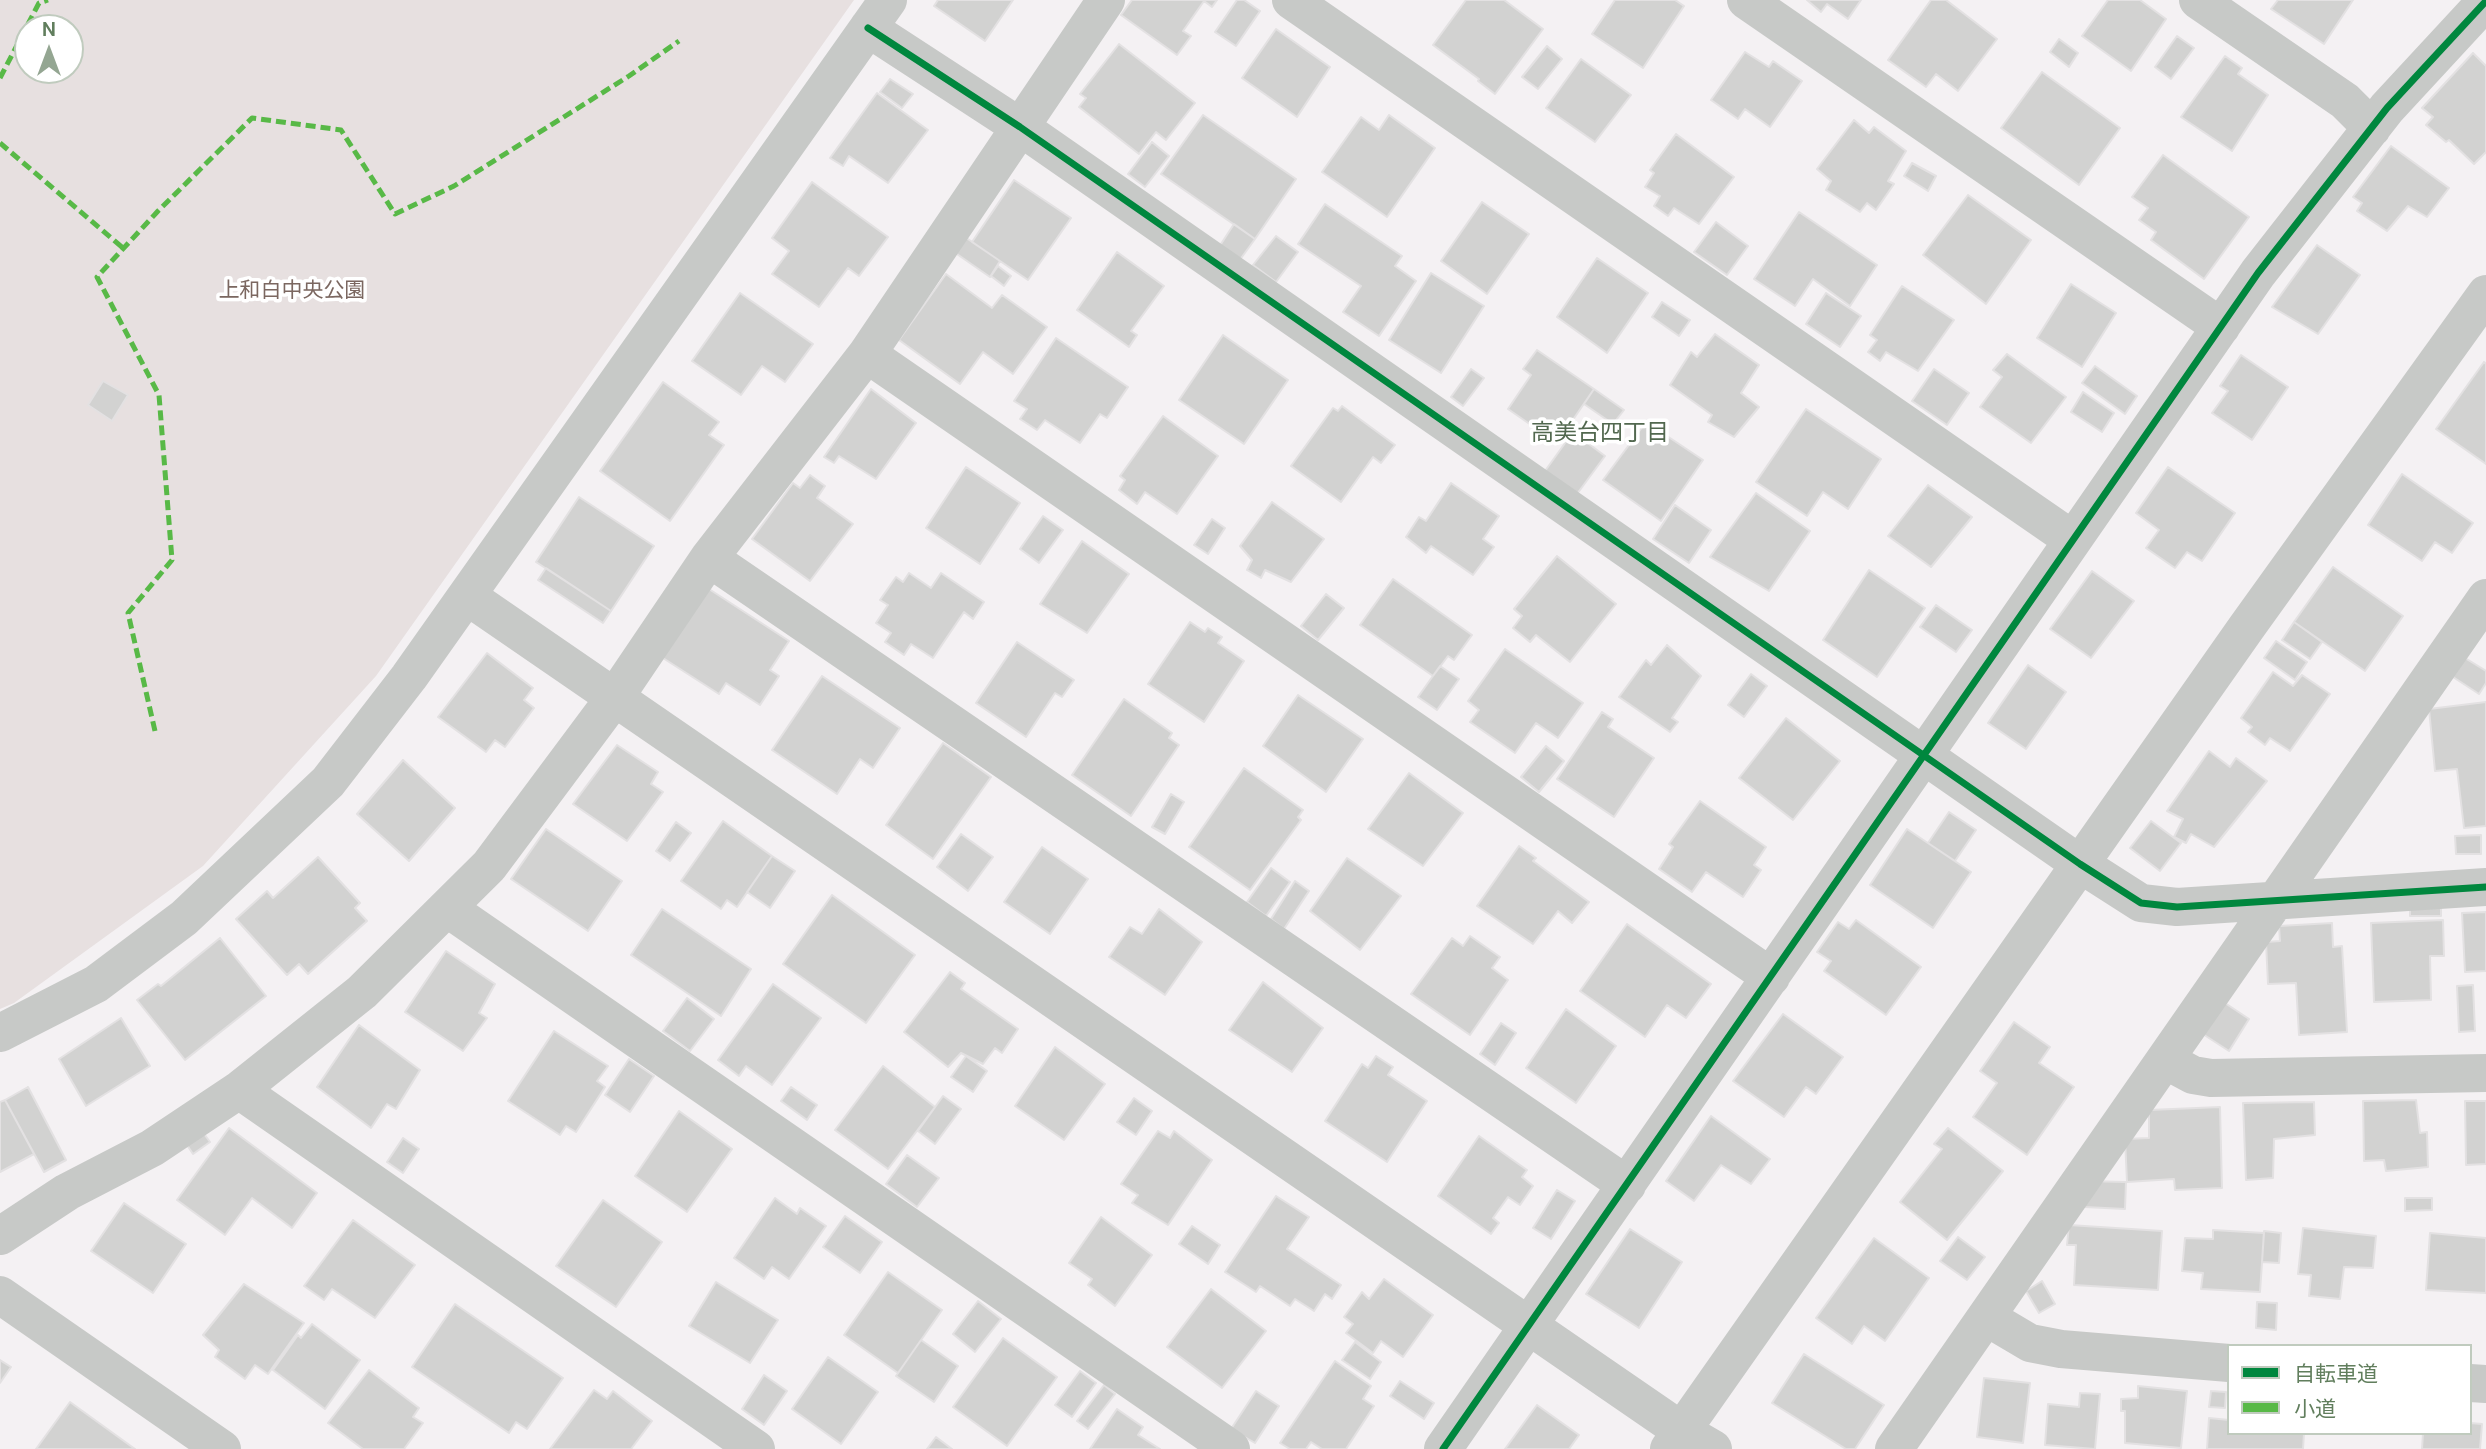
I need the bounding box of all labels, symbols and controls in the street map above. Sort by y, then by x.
north arrow [14,14,84,84]
text: N [42,17,56,42]
park label: 上和白中央公園 [219,278,365,304]
district label: 高美台四丁目 [1531,420,1669,448]
legend [2227,1344,2472,1435]
text: 自転車道 [2294,1360,2378,1388]
text: 小道 [2294,1395,2336,1423]

